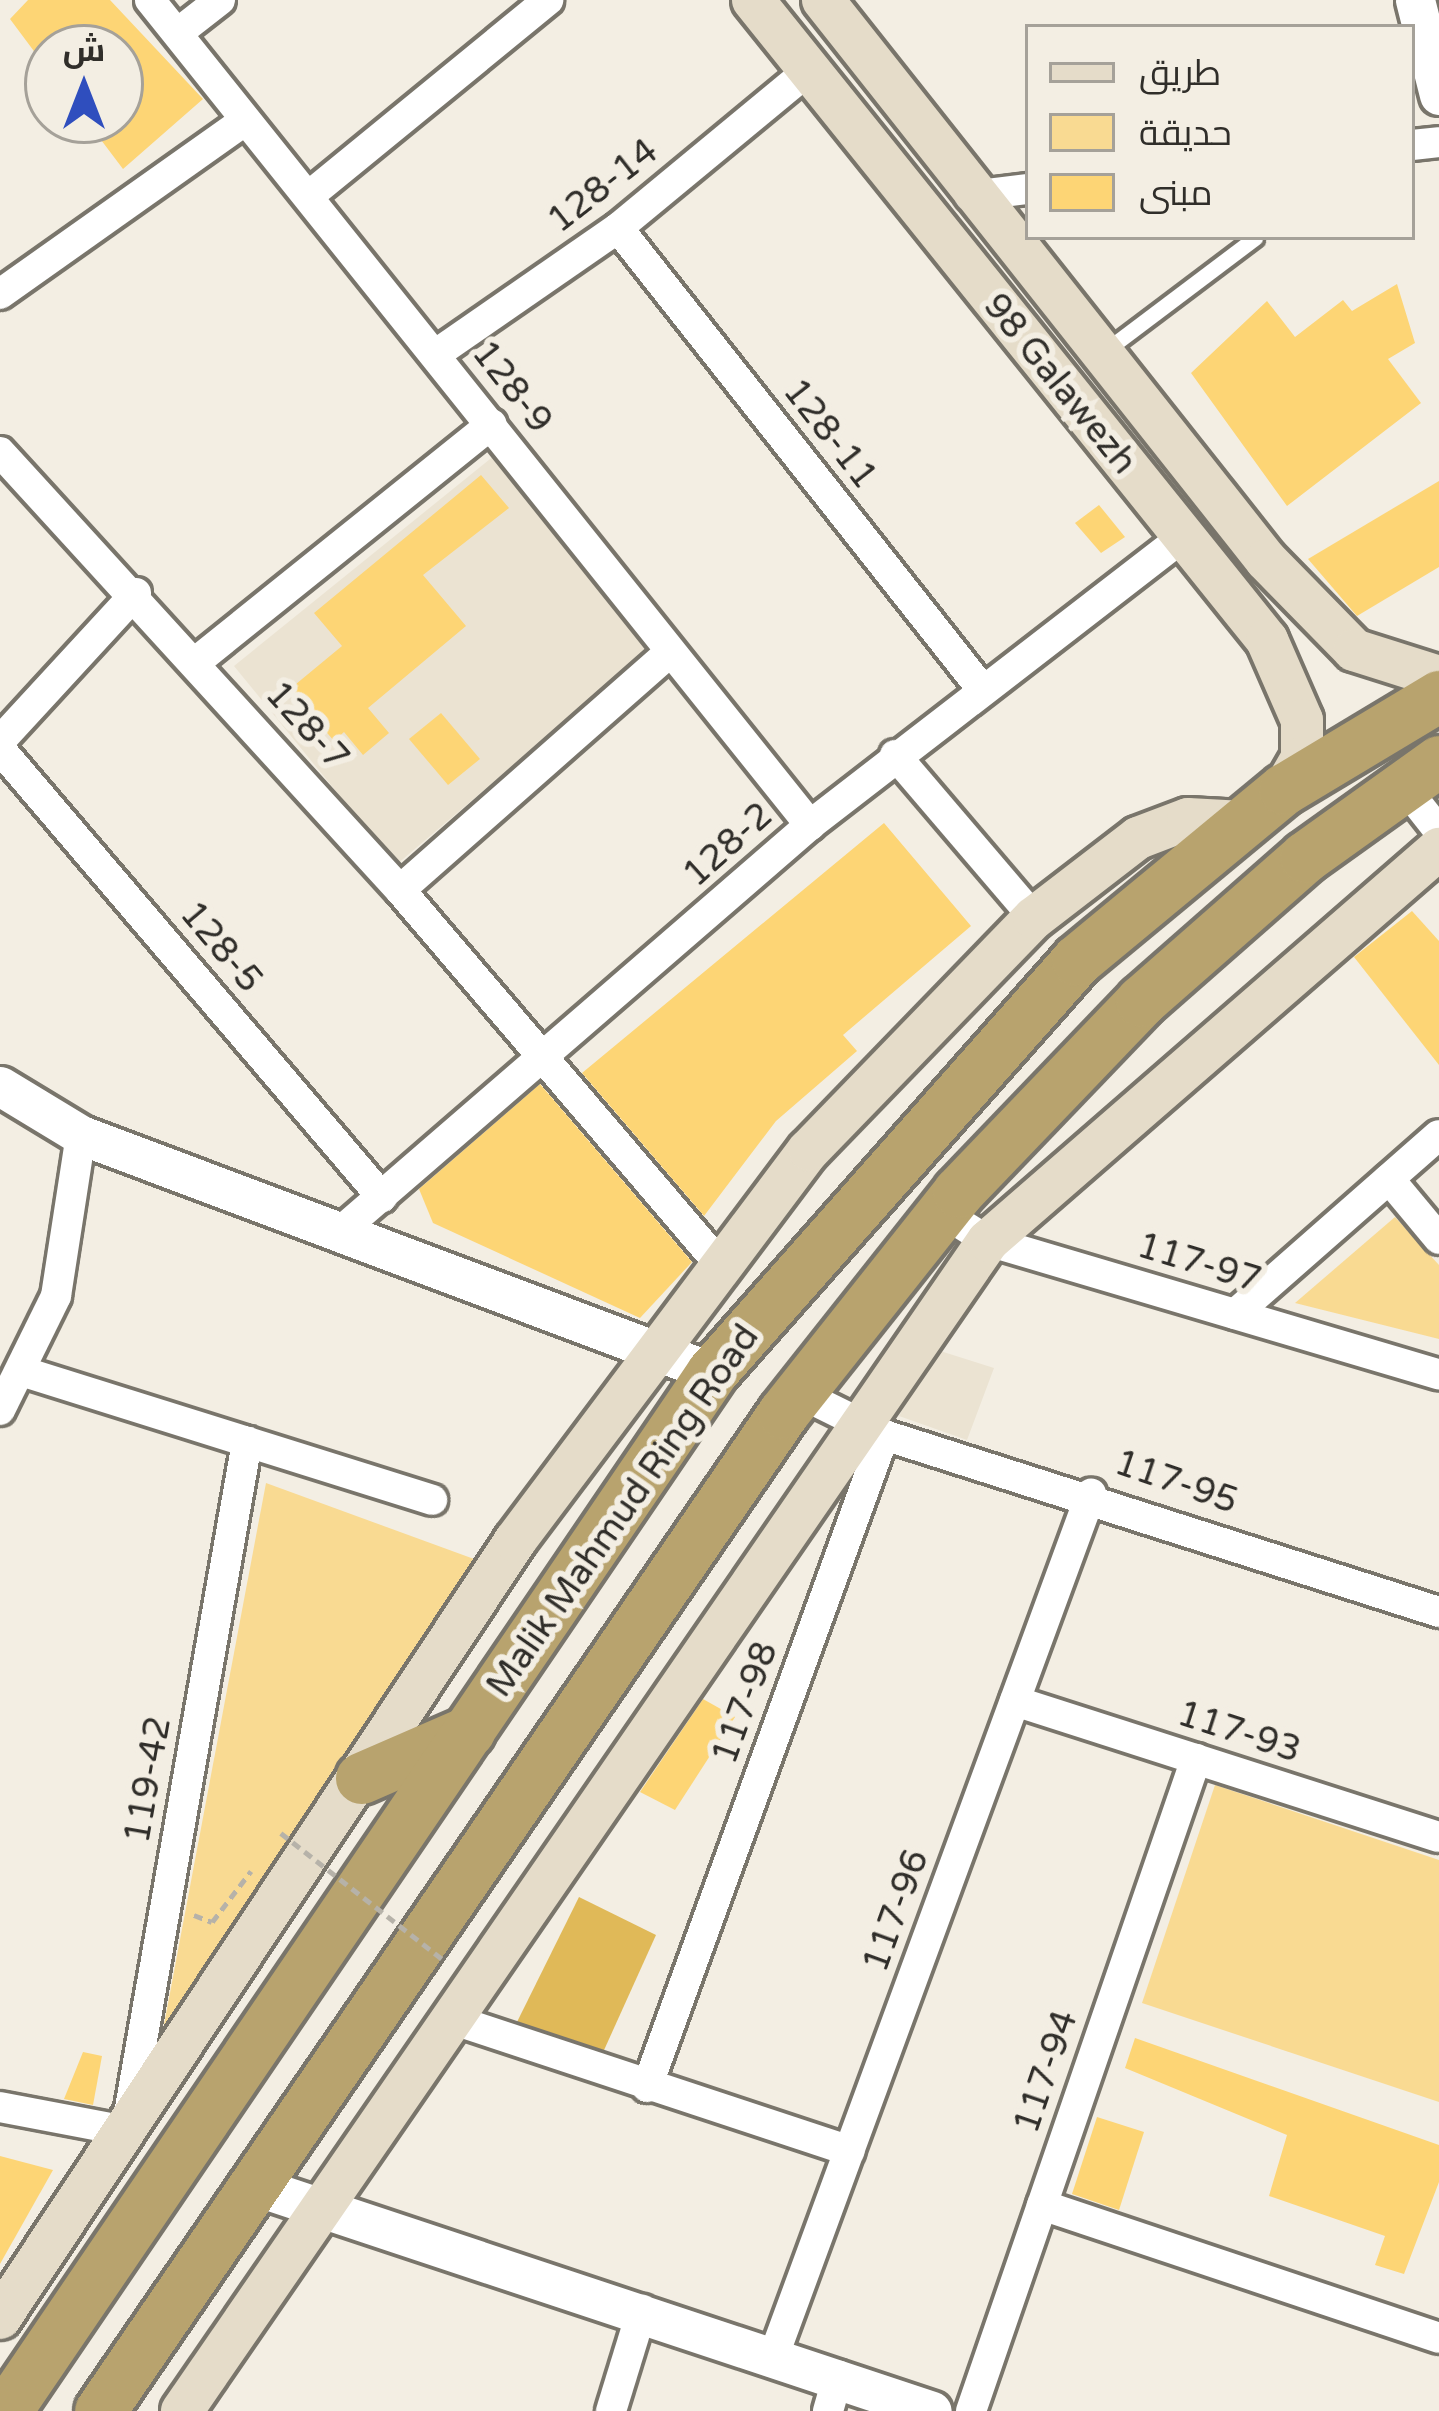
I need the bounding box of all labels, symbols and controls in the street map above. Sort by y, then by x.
north arrow [24,24,144,144]
legend [1025,24,1415,240]
text: ش [63,31,105,70]
text: طريق [1139,52,1221,95]
text: حديقة [1139,112,1232,155]
street label: 128-14 [539,130,667,242]
text: مبنى [1139,172,1213,215]
street label: 98 Galawezh [974,285,1146,483]
street label: 128-9 [463,332,561,442]
street label: 128-11 [774,370,886,498]
street label: 128-7 [256,673,358,779]
street label: 128-2 [674,794,782,896]
street label: 128-5 [171,893,271,1001]
street label: 117-97 [1132,1224,1266,1302]
street label: Malik Mahmud Ring Road [478,1316,768,1706]
street label: 117-95 [1109,1441,1243,1523]
street label: 117-98 [703,1636,787,1770]
street label: 117-93 [1172,1692,1306,1772]
street label: 119-42 [116,1713,180,1847]
street label: 117-96 [854,1844,938,1978]
street label: 117-94 [1005,2005,1087,2139]

